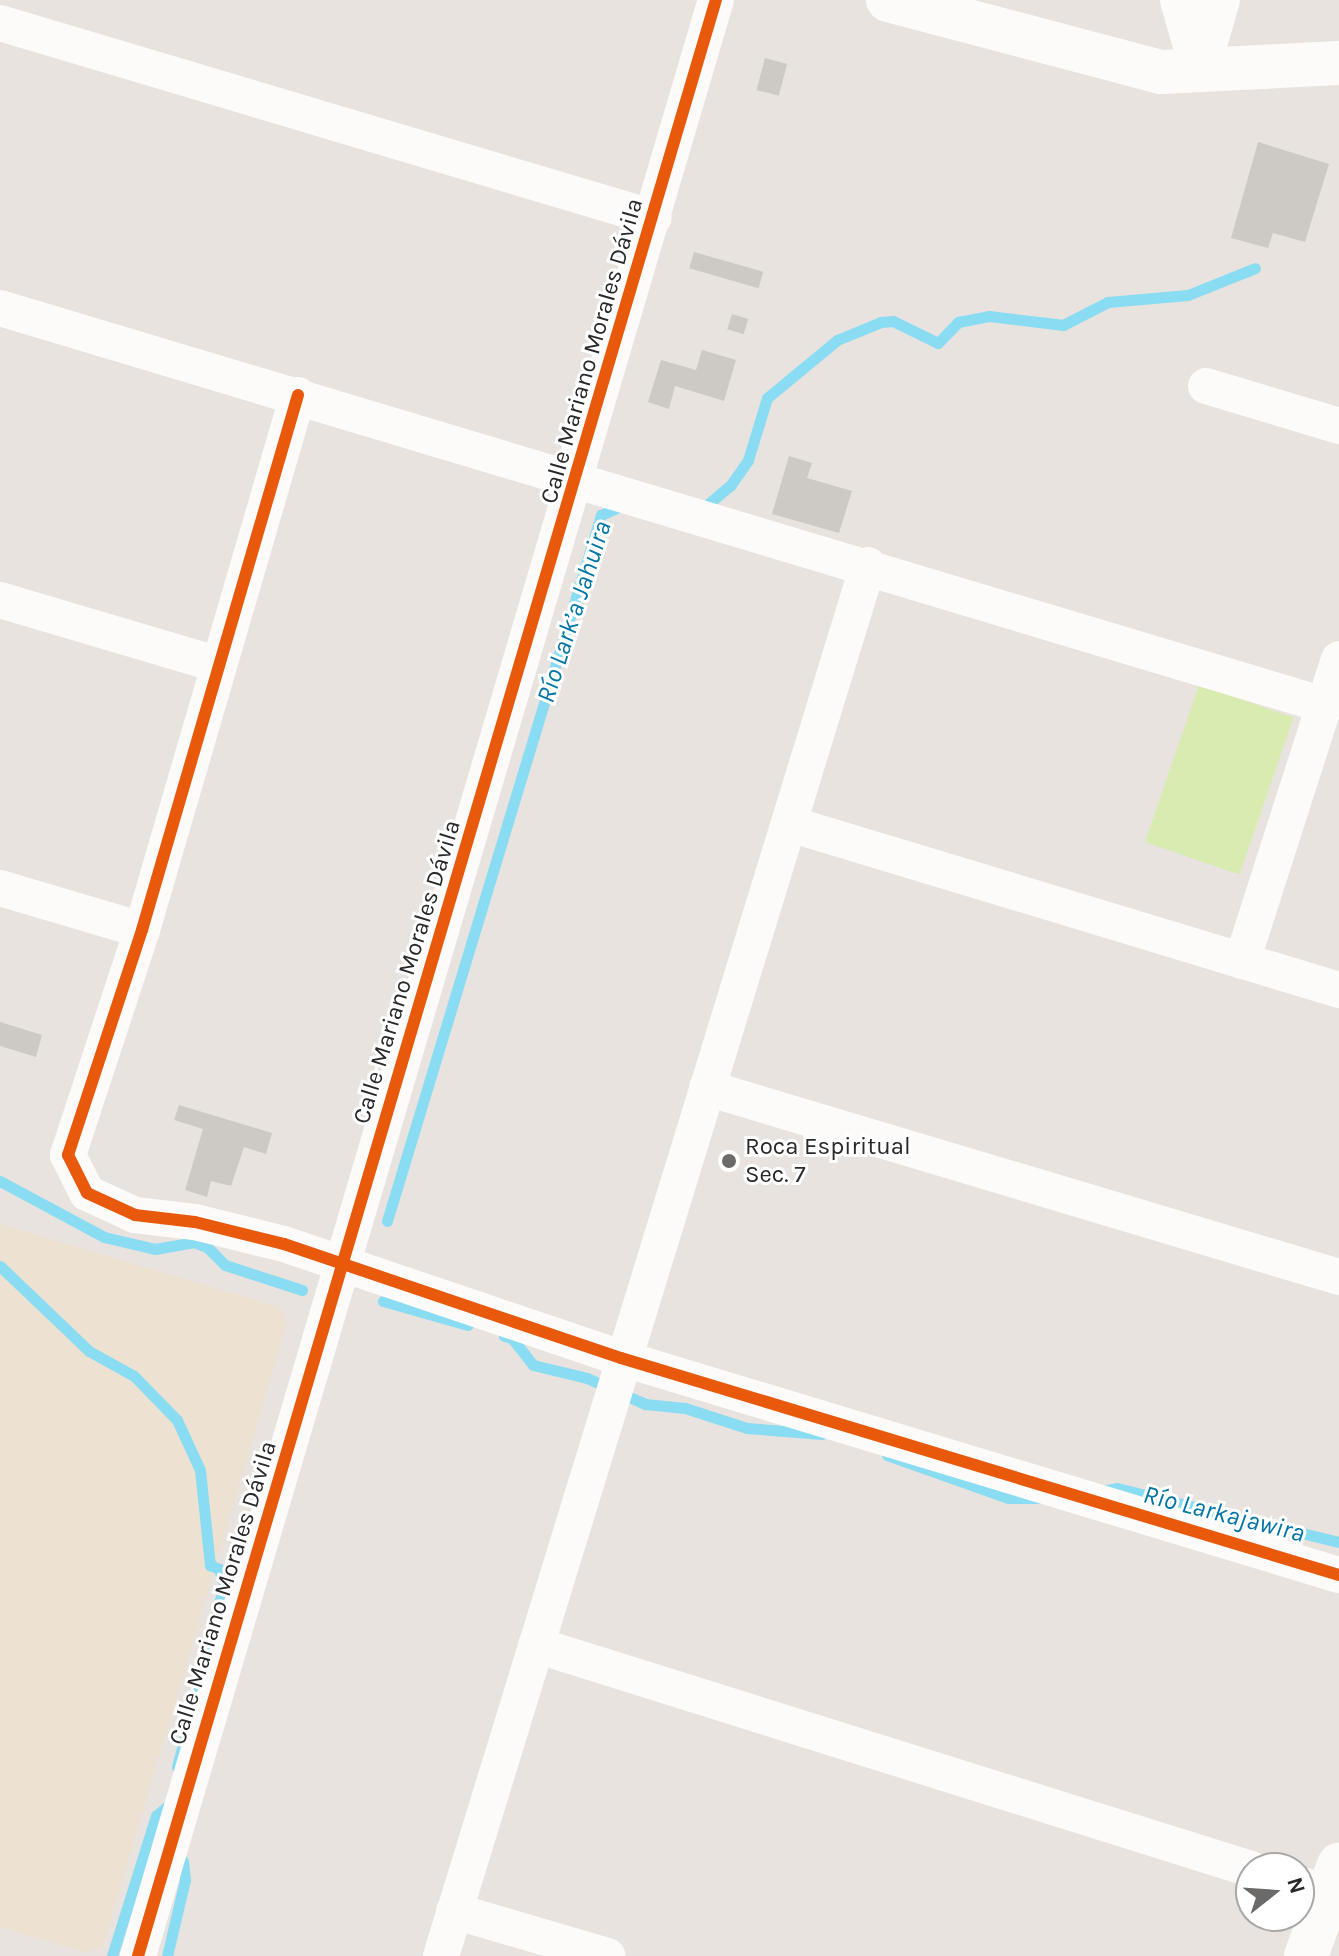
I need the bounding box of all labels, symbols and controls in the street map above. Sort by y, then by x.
street label: Calle Mariano Morales Dávila [535,195,649,507]
water label: Río Lark’a Jahuira [530,517,618,707]
street label: Calle Mariano Morales Dávila [347,817,467,1127]
place label: Roca Espiritual Sec. 7 [745,1133,911,1189]
marker: Roca Espiritual Sec. 7 [720,1152,738,1170]
street label: Calle Mariano Morales Dávila [163,1438,283,1748]
water label: Río Larkajawira [1140,1479,1308,1549]
north arrow [1235,1852,1315,1932]
text: N [1281,1874,1311,1897]

